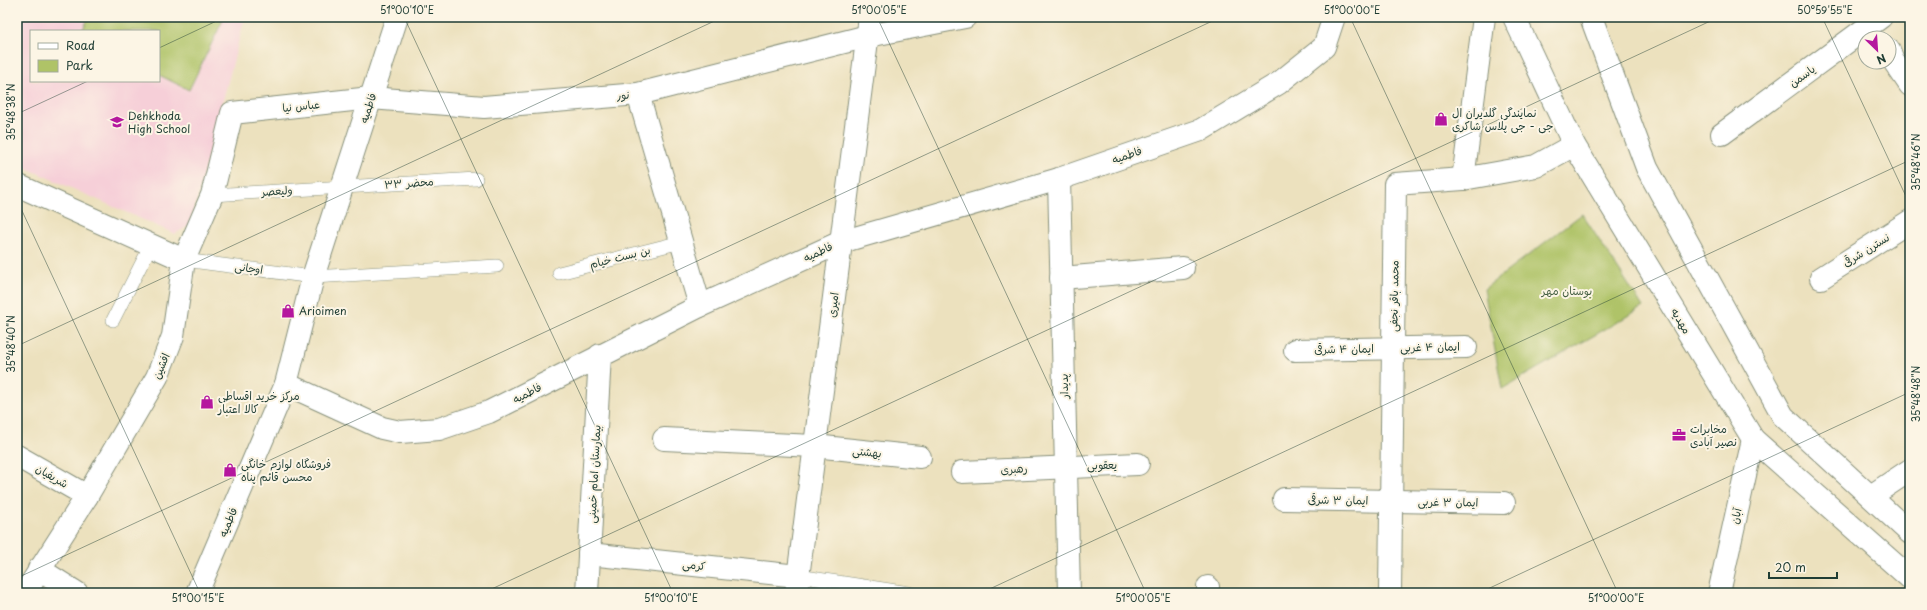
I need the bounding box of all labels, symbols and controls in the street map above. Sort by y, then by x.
text: 51°00'10"E [380,2,434,17]
text: 51°00'05"E [851,2,907,17]
text: 51°00'00"E [1324,2,1380,17]
text: 50°59'55"E [1797,2,1853,17]
legend [30,30,160,82]
north arrow [1857,30,1897,70]
text: Road [66,36,95,54]
text: N [1874,50,1889,69]
text: Park [66,56,93,74]
street label: یاسمن [1785,60,1818,91]
text: 35°48'38"N [3,83,18,141]
street label: نور [615,85,630,104]
street label: فاطمیه [355,91,380,125]
street label: عباس نیا [281,95,321,116]
place label: نمایندگی گلدیران ال جی - جی پلاس شاکری [1452,104,1553,134]
place label: Dehkhoda High School [128,107,190,137]
shop icon: نمایندگی گلدیران ال جی - جی پلاس شاکری [1433,111,1449,127]
school or university icon: Dehkhoda High School [109,114,125,130]
text: 35°48'46"N [1908,133,1923,191]
street label: فاطمیه [1110,141,1144,168]
street label: محضر ۳۳ [384,172,434,193]
street label: ولیعصر [260,181,293,200]
street label: نسترن شرقی [1839,228,1893,271]
street label: فاطمیه [800,237,835,266]
street label: بن بست خیام [588,241,652,273]
street label: اوجانی [234,257,264,278]
street label: محمد باقر نجفی [1384,260,1403,332]
park label: بوستان مهر [1541,282,1592,299]
street label: امیری [823,291,842,319]
place label: Arioimen [299,302,347,319]
shop icon: Arioimen [280,303,296,319]
street label: مهدیه [1667,305,1696,337]
text: 35°48'40"N [3,315,18,373]
street label: ایمان ۴ غربی [1400,337,1460,356]
street label: ایمان ۴ شرقی [1314,339,1374,358]
street label: افشین [147,350,174,382]
text: 35°48'48"N [1908,365,1923,422]
street label: پدیدار [1055,373,1072,400]
street label: فاطمیه [509,378,544,407]
place label: مرکز خرید اقساطی کالا اعتبار [217,387,300,417]
shop icon: مرکز خرید اقساطی کالا اعتبار [199,394,215,410]
place label: مخابرات نصیر آبادی [1690,420,1737,450]
street label: بیمارستان امام خمینی [582,424,606,524]
office icon: مخابرات نصیر آبادی [1671,427,1687,443]
street label: بهشتی [851,442,883,462]
place label: فروشگاه لوازم خانگی محسن قائم پناه [241,455,331,486]
street label: یعقوبی [1087,456,1117,473]
street label: شریفیان [33,459,72,492]
street label: رهبری [1000,459,1028,478]
shop icon: فروشگاه لوازم خانگی محسن قائم پناه [222,462,238,478]
street label: ایمان ۳ شرقی [1308,490,1368,509]
street label: ایمان ۳ غربی [1418,492,1478,511]
street label: فاطمیه [214,504,241,539]
street label: آبان [1725,505,1746,526]
scale bar [1769,554,1837,580]
street label: کرمی [682,555,707,574]
text: 20 m [1775,558,1806,576]
text: 51°00'15"E [171,590,225,605]
text: 51°00'10"E [644,590,698,605]
text: 51°00'05"E [1115,590,1171,605]
text: 51°00'00"E [1588,590,1644,605]

